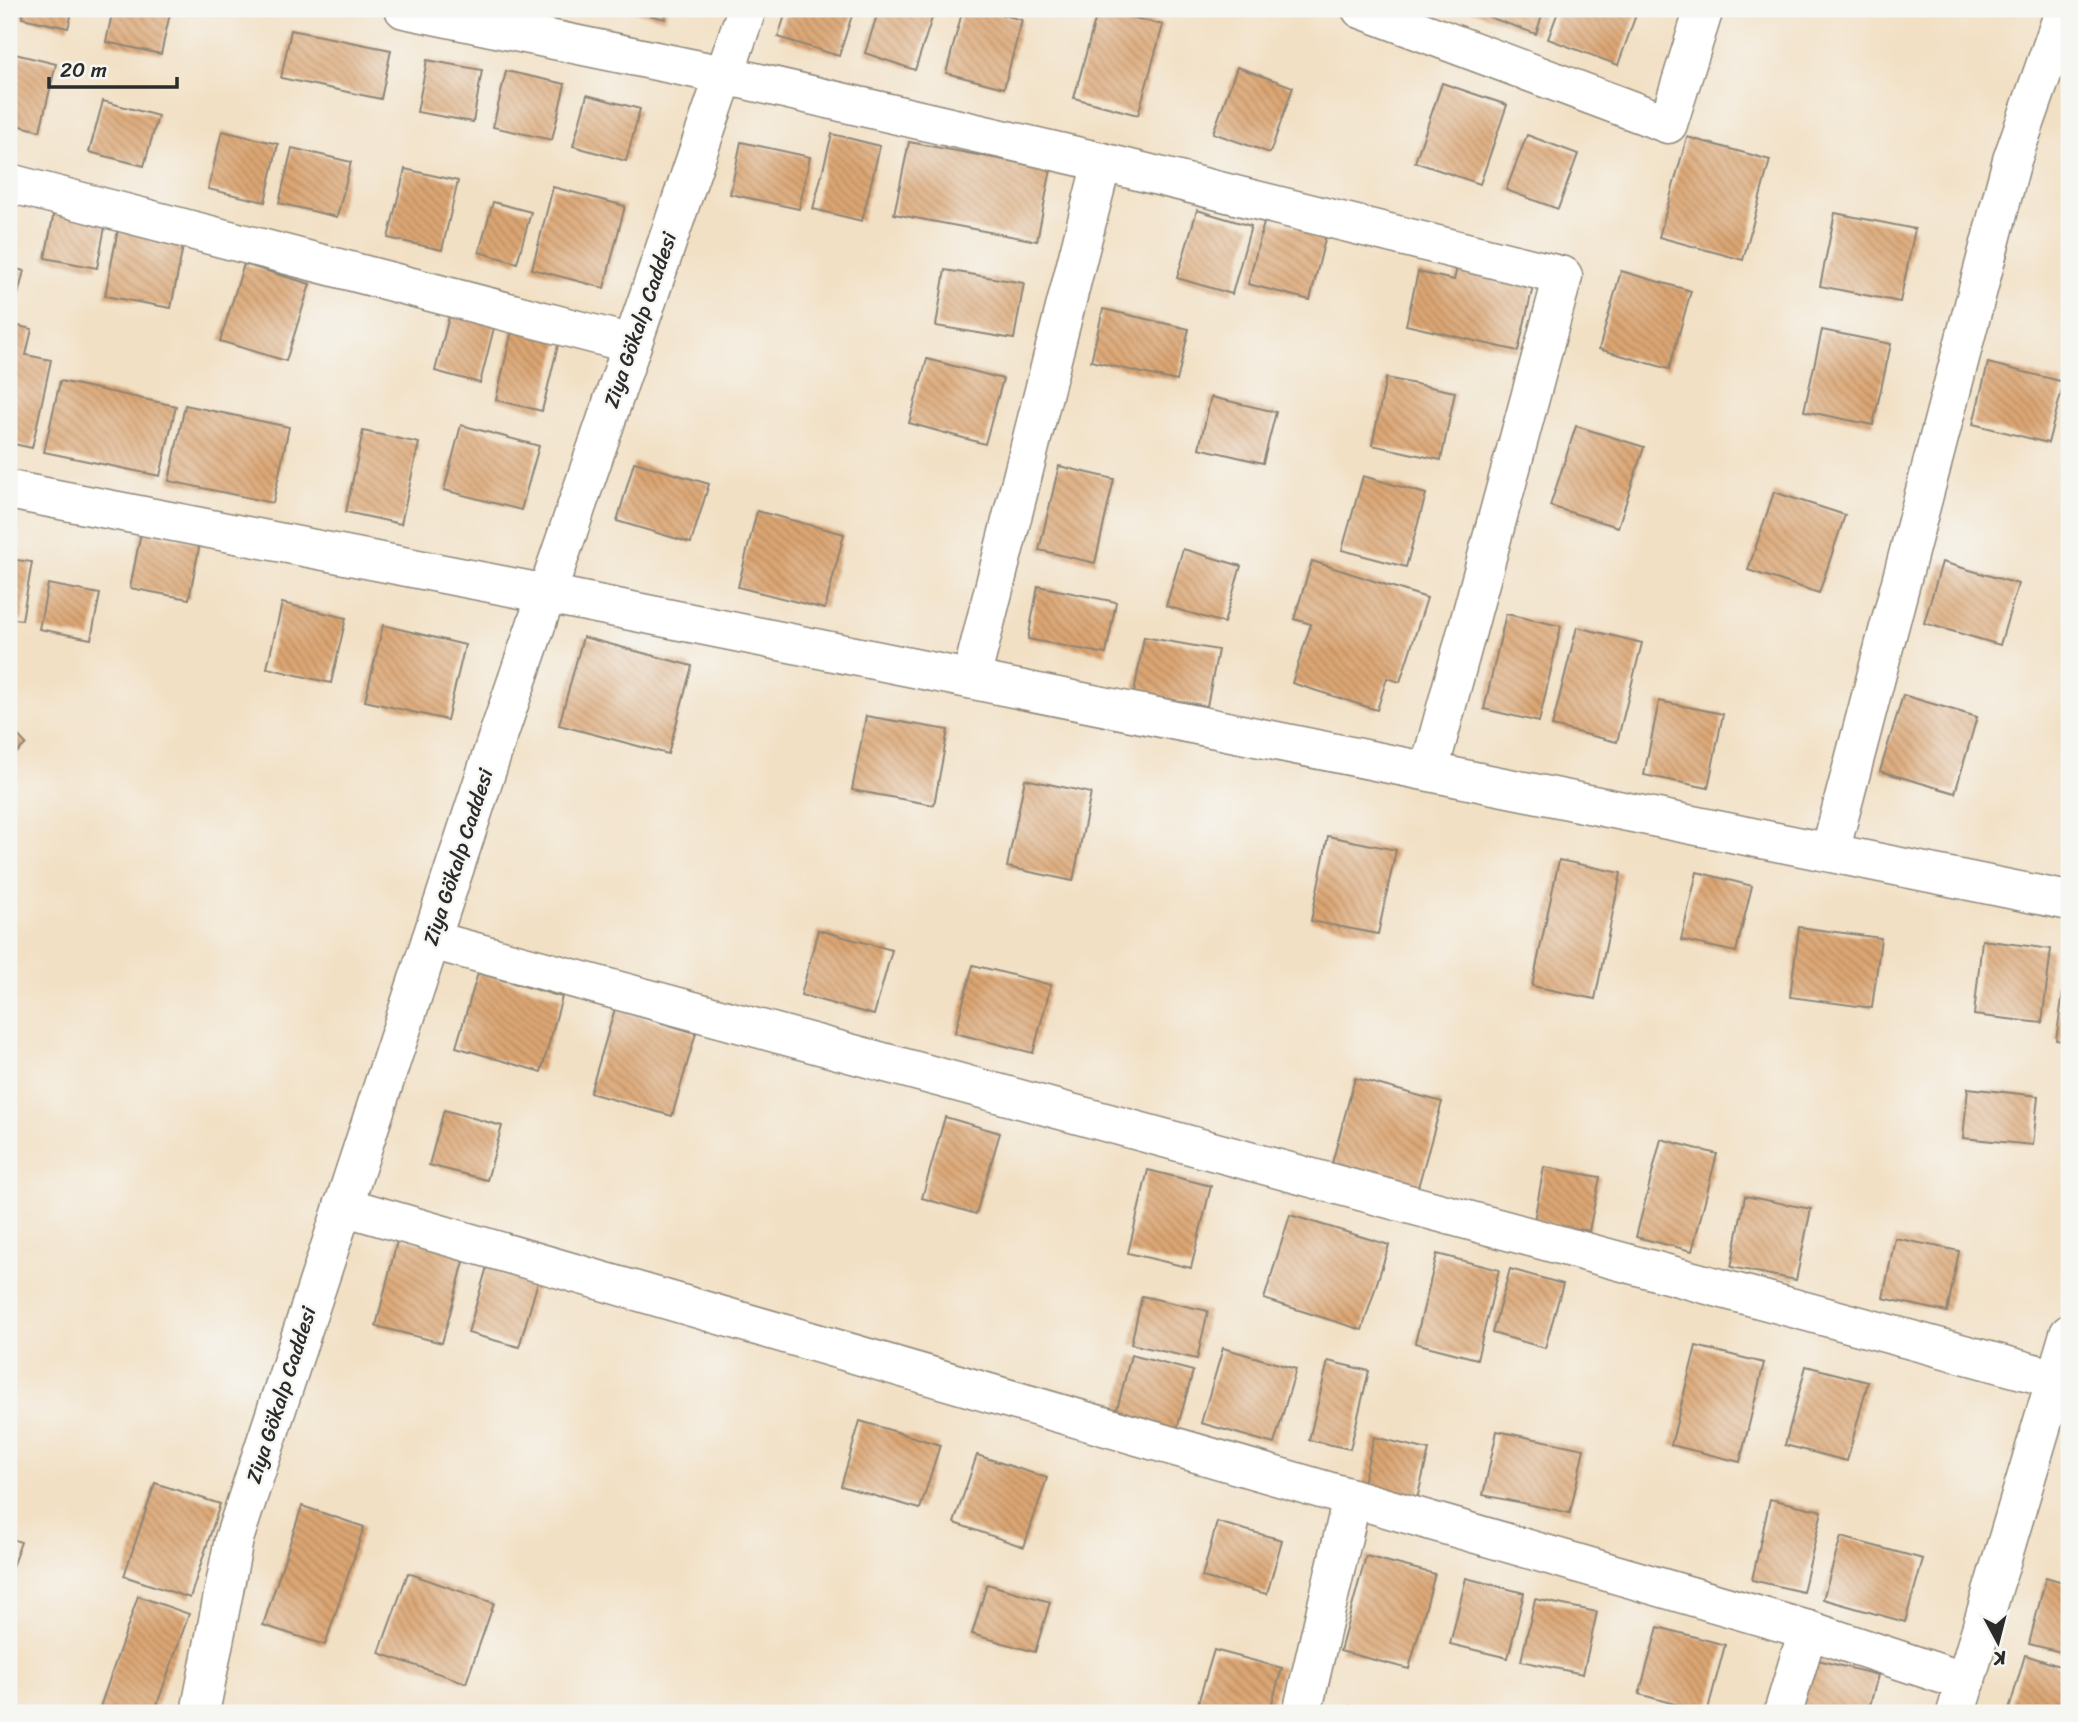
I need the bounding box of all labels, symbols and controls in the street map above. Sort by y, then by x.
scale bar [49,46,177,90]
text: 20 m [60,51,107,89]
street label: Ziya Gökalp Caddesi [592,226,688,413]
street label: Ziya Gökalp Caddesi [411,762,505,950]
street label: Ziya Gökalp Caddesi [234,1300,328,1488]
north arrow [1962,1606,2032,1676]
text: K [1991,1641,2009,1676]

